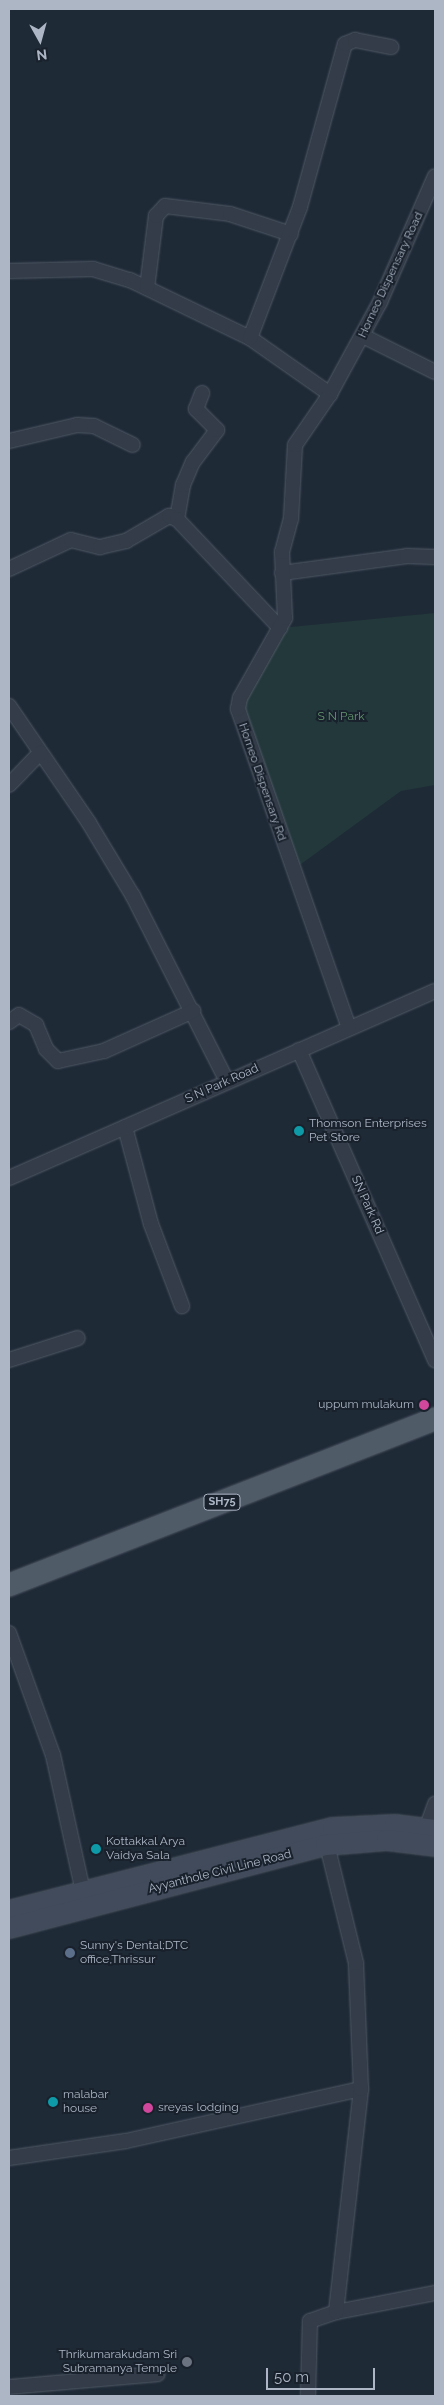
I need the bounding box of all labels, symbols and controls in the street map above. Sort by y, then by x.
north arrow [15,15,65,65]
text: N [36,46,48,63]
street label: Homeo Dispensary Road [355,210,427,340]
park label: S N Park [317,710,365,724]
street label: Homeo Dispensary Rd [235,721,289,843]
street label: S N Park Road [183,1061,261,1107]
place label: Thomson Enterprises Pet Store [309,1117,427,1145]
marker: Thomson Enterprises Pet Store [293,1125,305,1137]
street label: SN Park Rd [348,1174,386,1236]
place label: uppum mulakum [318,1398,414,1412]
marker: uppum mulakum [418,1399,430,1411]
road number: SH75 [203,1494,241,1510]
place label: Kottakkal Arya Vaidya Sala [106,1835,186,1863]
marker: Kottakkal Arya Vaidya Sala [90,1843,102,1855]
street label: Ayyanthole Civil Line Road [147,1847,293,1897]
place label: Sunny's Dental;DTC office,Thrissur [80,1939,188,1967]
marker: Sunny's Dental;DTC office,Thrissur [64,1947,76,1959]
place label: malabar house [63,2088,109,2116]
marker: malabar house [47,2096,59,2108]
place label: sreyas lodging [158,2101,239,2115]
marker: sreyas lodging [142,2102,154,2114]
place label: Thrikumarakudam Sri Subramanya Temple [58,2348,177,2376]
marker: Thrikumarakudam Sri Subramanya Temple [181,2356,193,2368]
scale bar [269,2358,378,2390]
text: 50 m [274,2368,309,2386]

